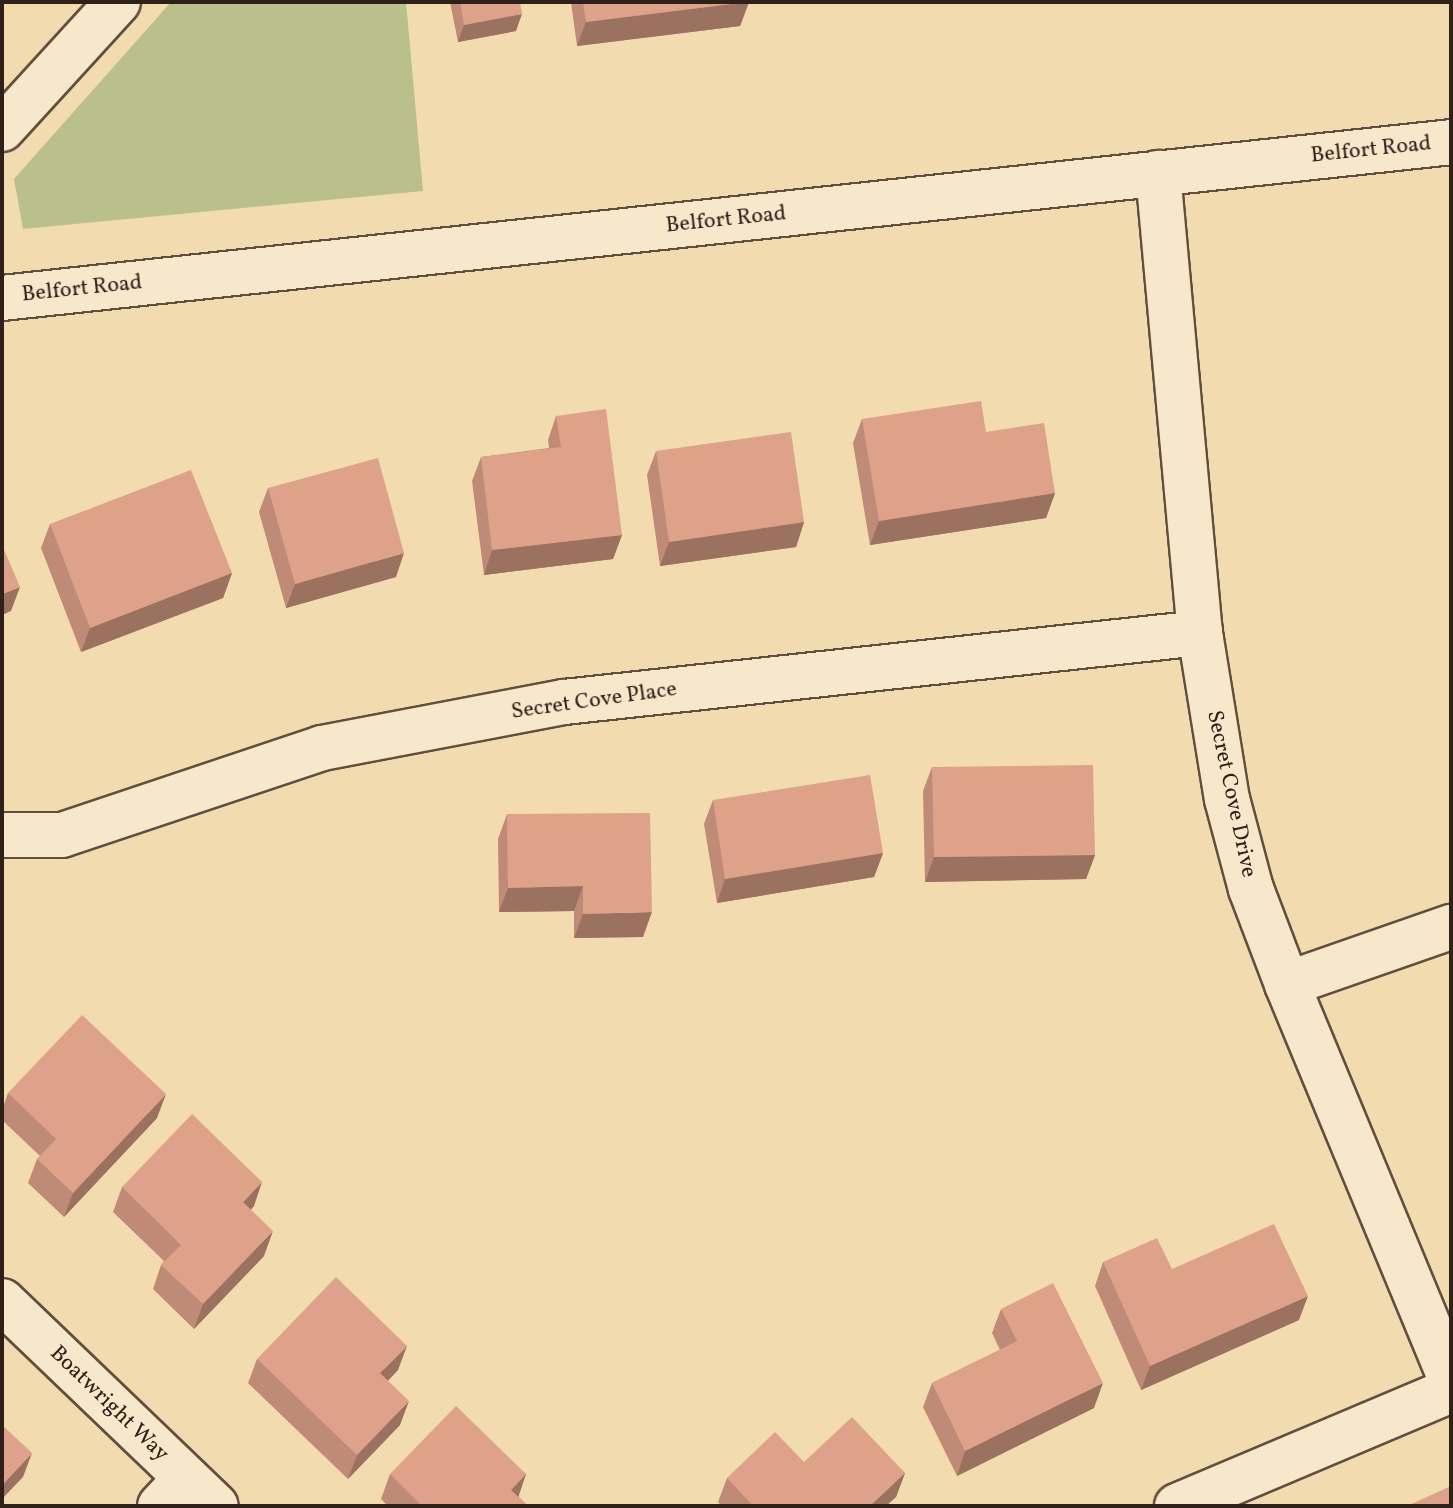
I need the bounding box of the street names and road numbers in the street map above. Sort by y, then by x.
street label: Belfort Road [1309,131,1433,169]
street label: Belfort Road [664,201,788,239]
street label: Belfort Road [20,270,144,308]
street label: Secret Cove Place [510,676,678,726]
street label: Secret Cove Drive [1200,708,1262,880]
street label: Boatwright Way [44,1340,174,1468]

